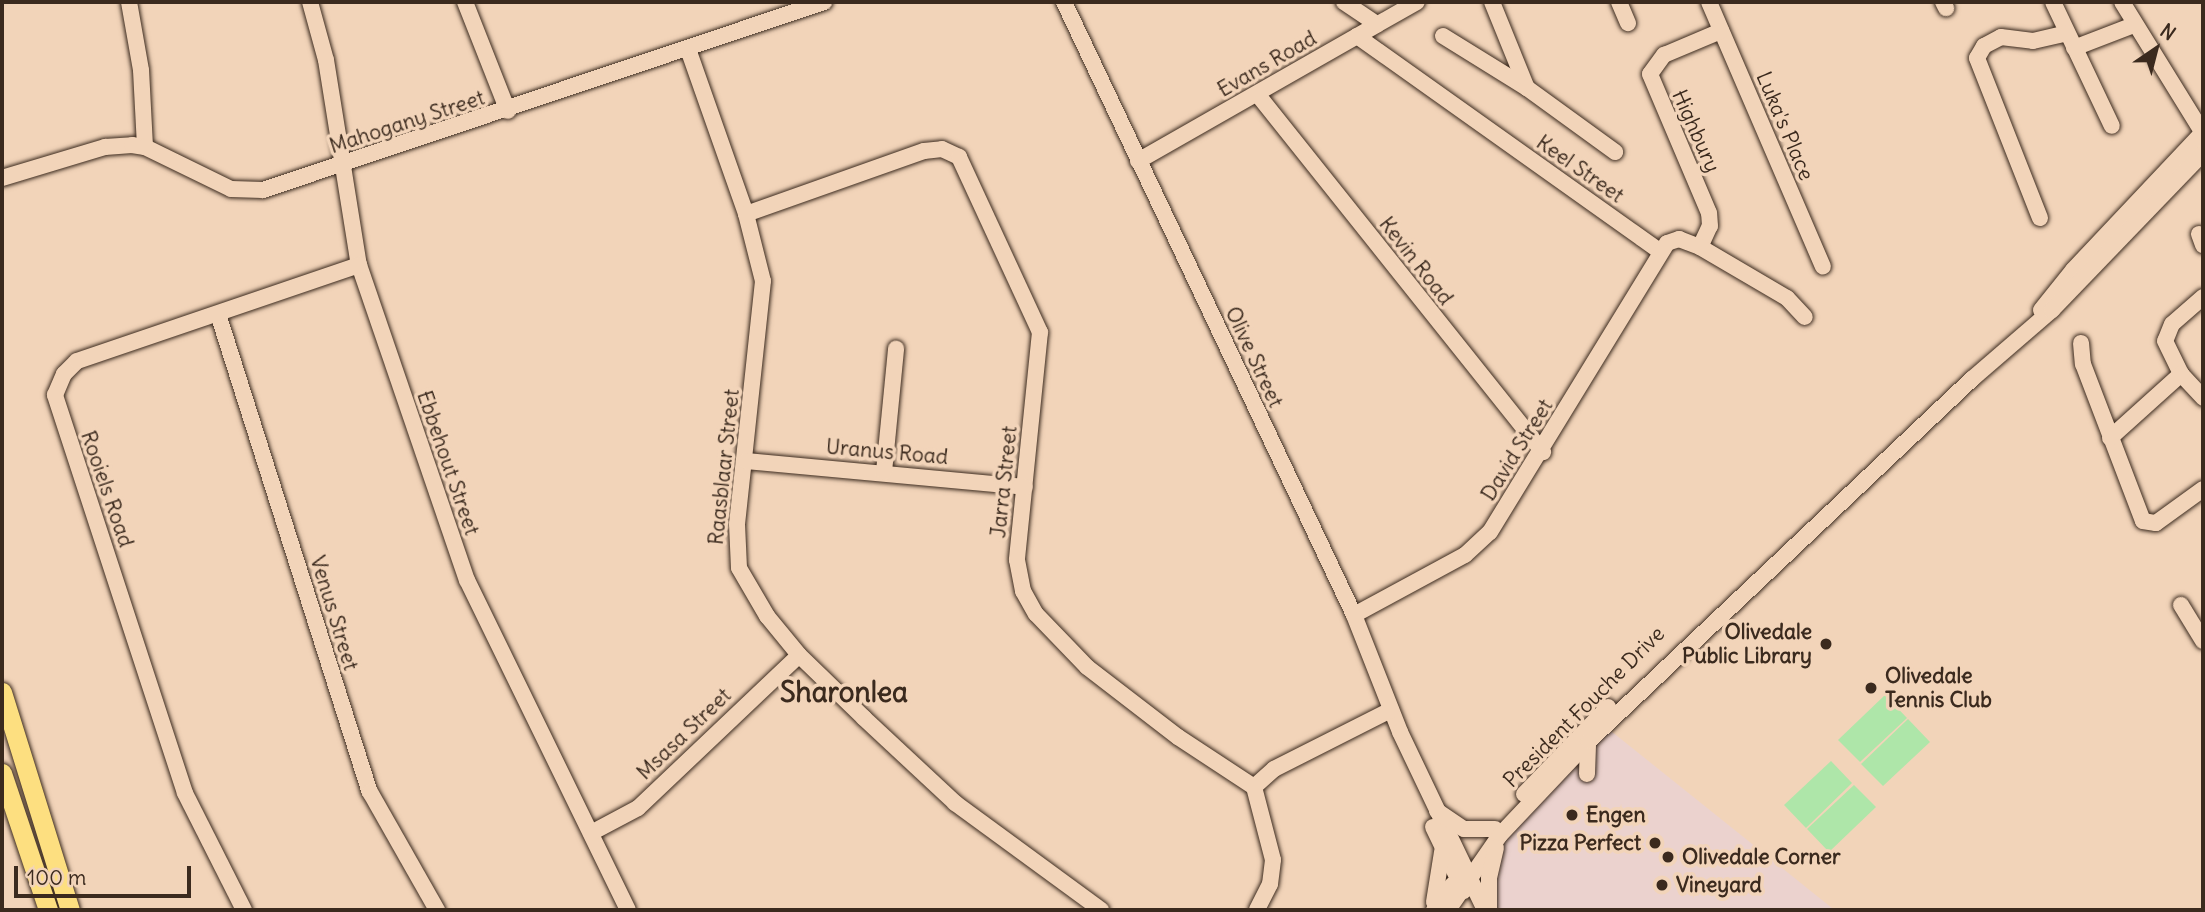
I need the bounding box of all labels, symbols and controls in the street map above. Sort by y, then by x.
north arrow [2121,14,2191,84]
text: N [2156,18,2180,45]
street label: Evans Road [1213,26,1321,102]
street label: Luka's Place [1751,68,1819,184]
street label: Mahogany Street [326,85,488,159]
street label: Highbury [1667,86,1725,176]
street label: Keel Street [1531,130,1629,208]
street label: Kevin Road [1374,212,1458,310]
street label: Olive Street [1220,303,1288,411]
street label: Ebbehout Street [411,387,485,539]
street label: Raasblaar Street [703,388,745,546]
street label: David Street [1476,394,1558,506]
street label: Jarra Street [986,425,1022,539]
street label: Rooiels Road [75,428,139,550]
street label: Uranus Road [825,434,949,470]
street label: Venus Street [305,553,363,673]
place label: Olivedale Public Library [1682,619,1812,669]
street label: President Fouche Drive [1498,621,1670,793]
marker: Olivedale Public Library [1818,636,1834,652]
place label: Olivedale Tennis Club [1885,663,1992,713]
district label: Sharonlea [780,675,908,709]
marker: Olivedale Tennis Club [1863,680,1879,696]
street label: Msasa Street [632,683,736,785]
place label: Engen [1586,802,1646,828]
marker: Engen [1564,807,1580,823]
place label: Pizza Perfect [1520,830,1641,856]
marker: Pizza Perfect [1647,835,1663,851]
place label: Olivedale Corner [1682,844,1841,870]
marker: Olivedale Corner [1660,849,1676,865]
scale bar [18,852,194,896]
text: 100 m [27,864,86,891]
place label: Vineyard [1676,872,1762,898]
marker: Vineyard [1654,877,1670,893]

